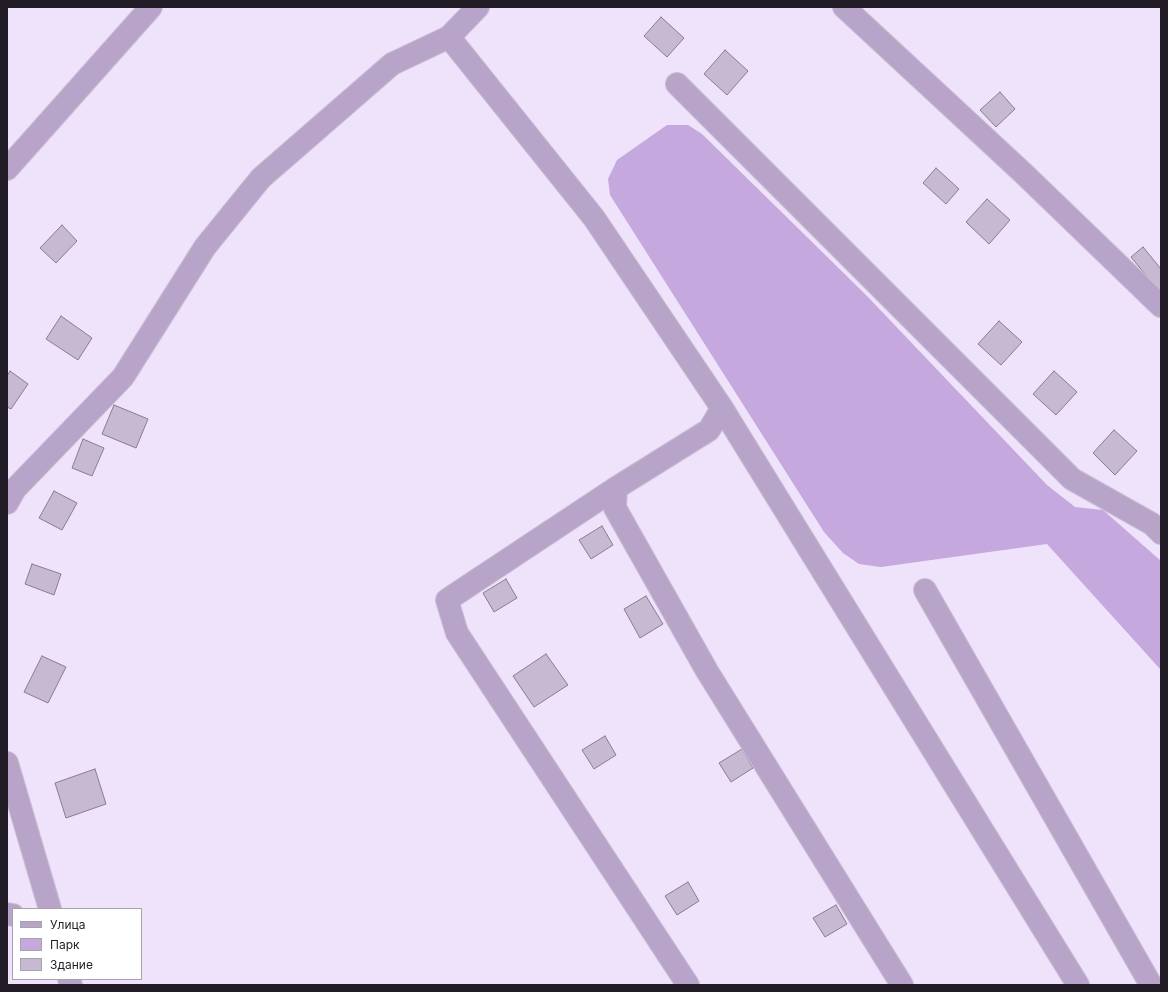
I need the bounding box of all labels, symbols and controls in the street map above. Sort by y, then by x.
legend [12,908,142,980]
text: Улица [50,917,85,932]
text: Парк [50,937,80,952]
text: Здание [50,957,93,972]

